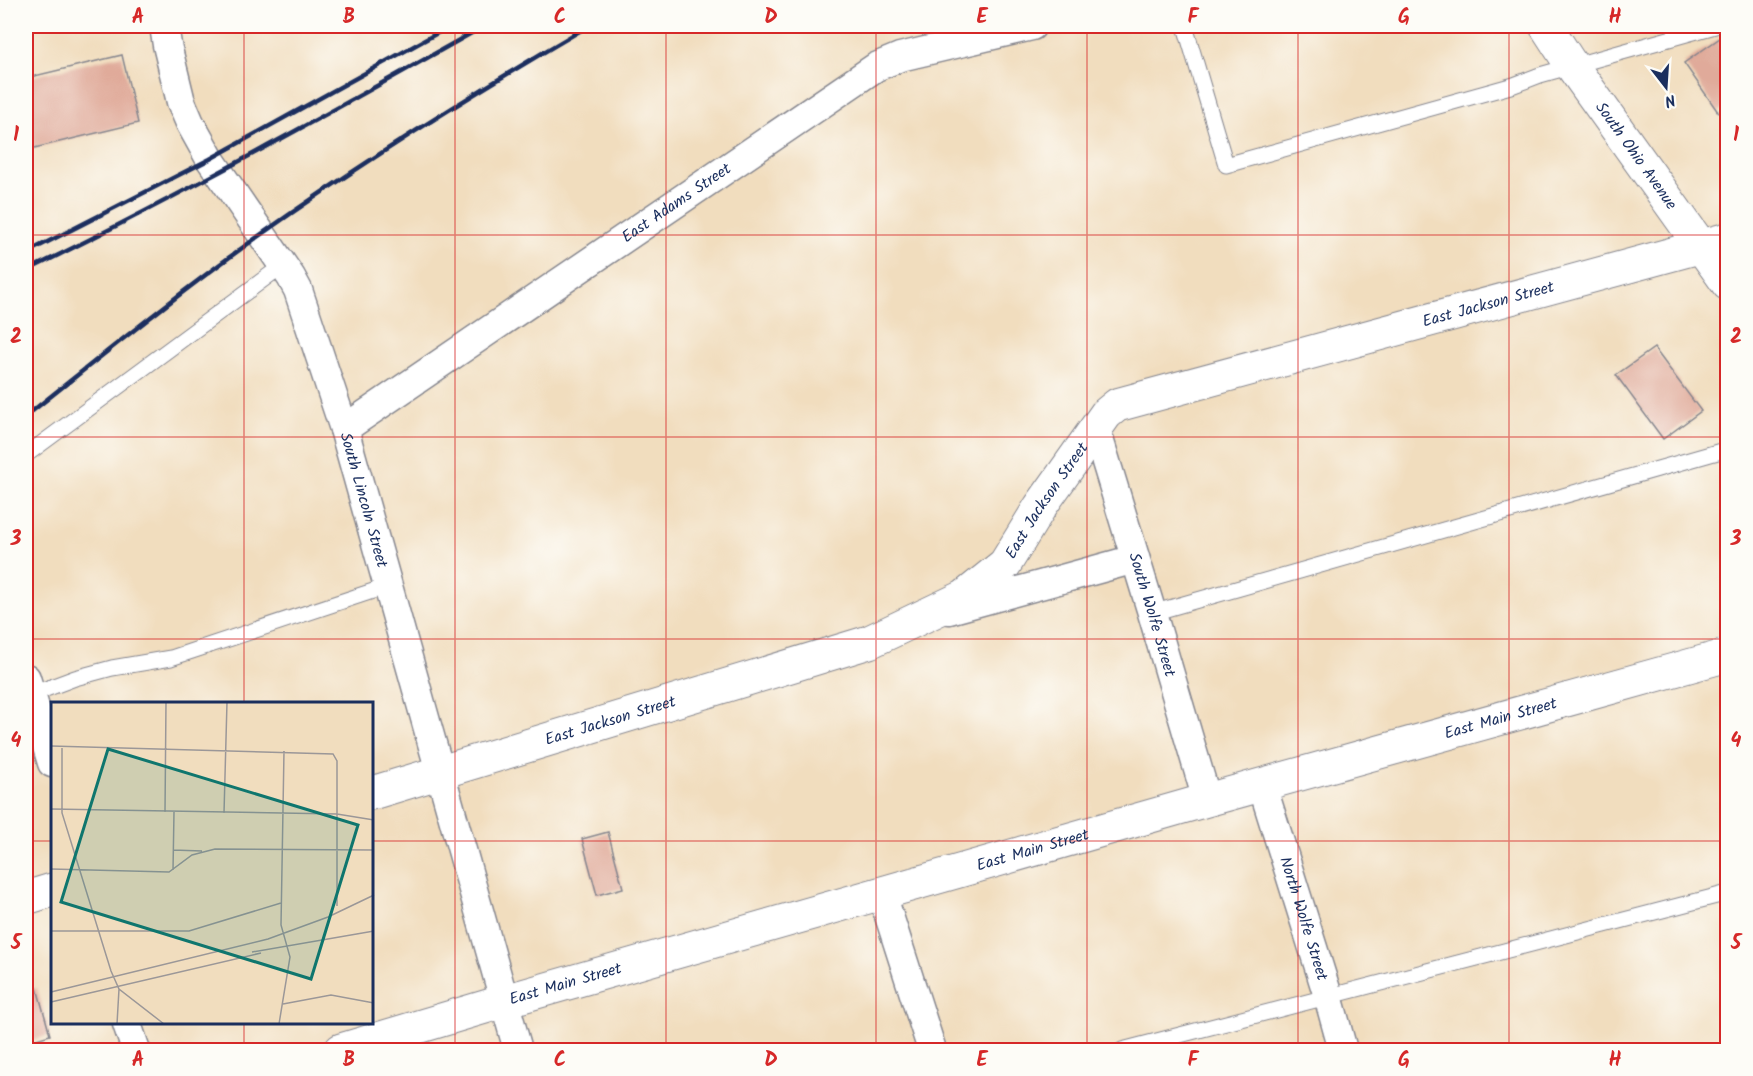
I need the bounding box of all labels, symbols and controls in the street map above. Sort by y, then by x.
text: A [132,2,144,34]
text: B [343,2,355,34]
text: C [554,2,566,34]
text: D [764,2,778,34]
text: E [976,2,988,34]
text: F [1188,2,1200,34]
text: G [1398,2,1410,34]
text: H [1608,2,1622,34]
north arrow [1636,57,1696,117]
text: N [1661,86,1678,113]
street label: South Ohio Avenue [1589,97,1683,215]
text: 1 [13,120,19,152]
text: 1 [1733,120,1739,152]
street label: East Adams Street [616,156,737,249]
street label: East Jackson Street [1419,274,1558,334]
text: 2 [10,322,22,354]
text: 2 [1730,322,1742,354]
street label: South Lincoln Street [333,429,395,571]
street label: East Jackson Street [999,437,1095,564]
text: 3 [10,524,22,556]
text: 3 [1730,524,1742,556]
street label: South Wolfe Street [1122,549,1183,681]
street label: East Jackson Street [542,689,680,752]
street label: East Main Street [1441,691,1560,746]
inset map [51,702,374,1025]
text: 4 [11,726,22,758]
text: 4 [1731,726,1742,758]
street label: East Main Street [974,822,1093,878]
street label: North Wolfe Street [1273,854,1335,984]
text: 5 [10,928,23,960]
text: 5 [1730,928,1743,960]
street label: East Main Street [506,956,625,1012]
text: A [132,1045,144,1076]
text: B [343,1045,355,1076]
text: C [554,1045,566,1076]
text: D [764,1045,778,1076]
text: E [976,1045,988,1076]
text: F [1188,1045,1200,1076]
text: G [1398,1045,1410,1076]
text: H [1608,1045,1622,1076]

